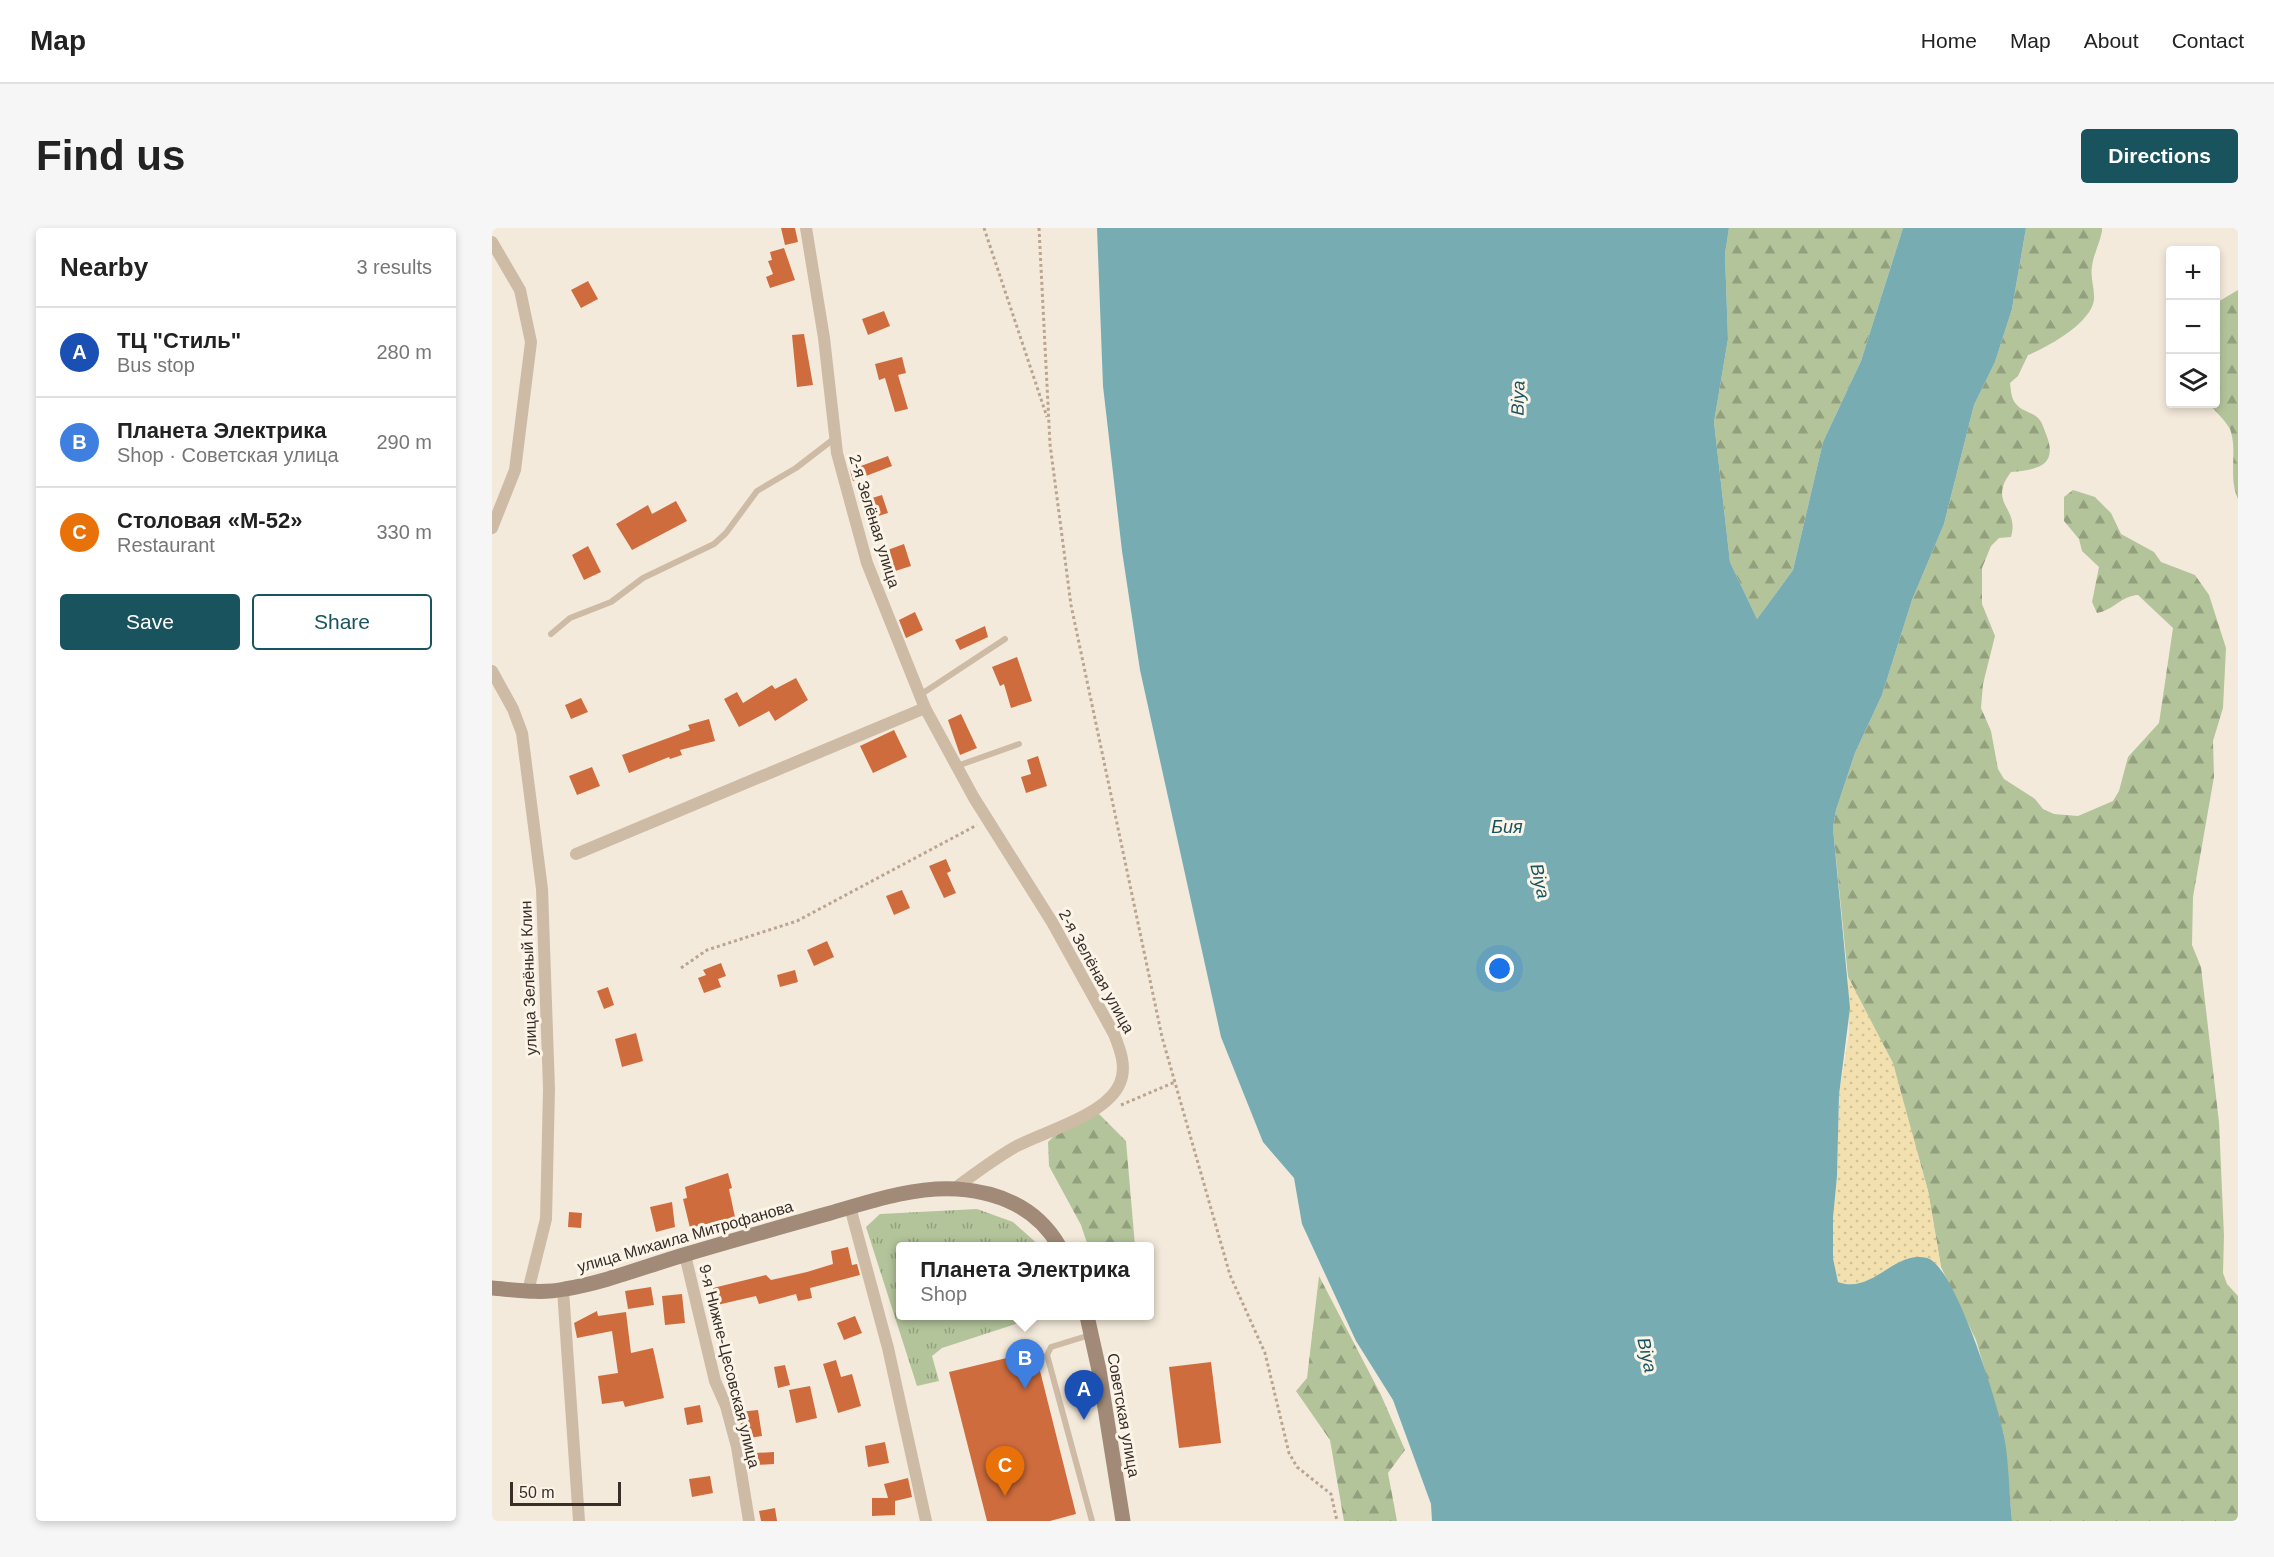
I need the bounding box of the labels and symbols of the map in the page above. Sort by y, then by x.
water label: Biya [1507,380,1529,416]
street label: 2-я Зелёная улица [846,452,903,590]
water label: Бия [1491,817,1523,837]
water label: Biya [1526,862,1554,900]
street label: улица Зелёный Клин [517,900,540,1056]
street label: 2-я Зелёная улица [1056,907,1138,1036]
your location [1485,954,1514,983]
street label: улица Михаила Митрофанова [575,1197,795,1275]
street label: 9-я Нижне-Цесовская улица [696,1263,763,1470]
water label: Biya [1633,1336,1661,1374]
pin: B [1006,1340,1044,1389]
street label: Советская улица [1104,1352,1143,1479]
pin: A [1064,1370,1104,1420]
pin: C [986,1446,1024,1496]
scale bar [510,1479,621,1506]

